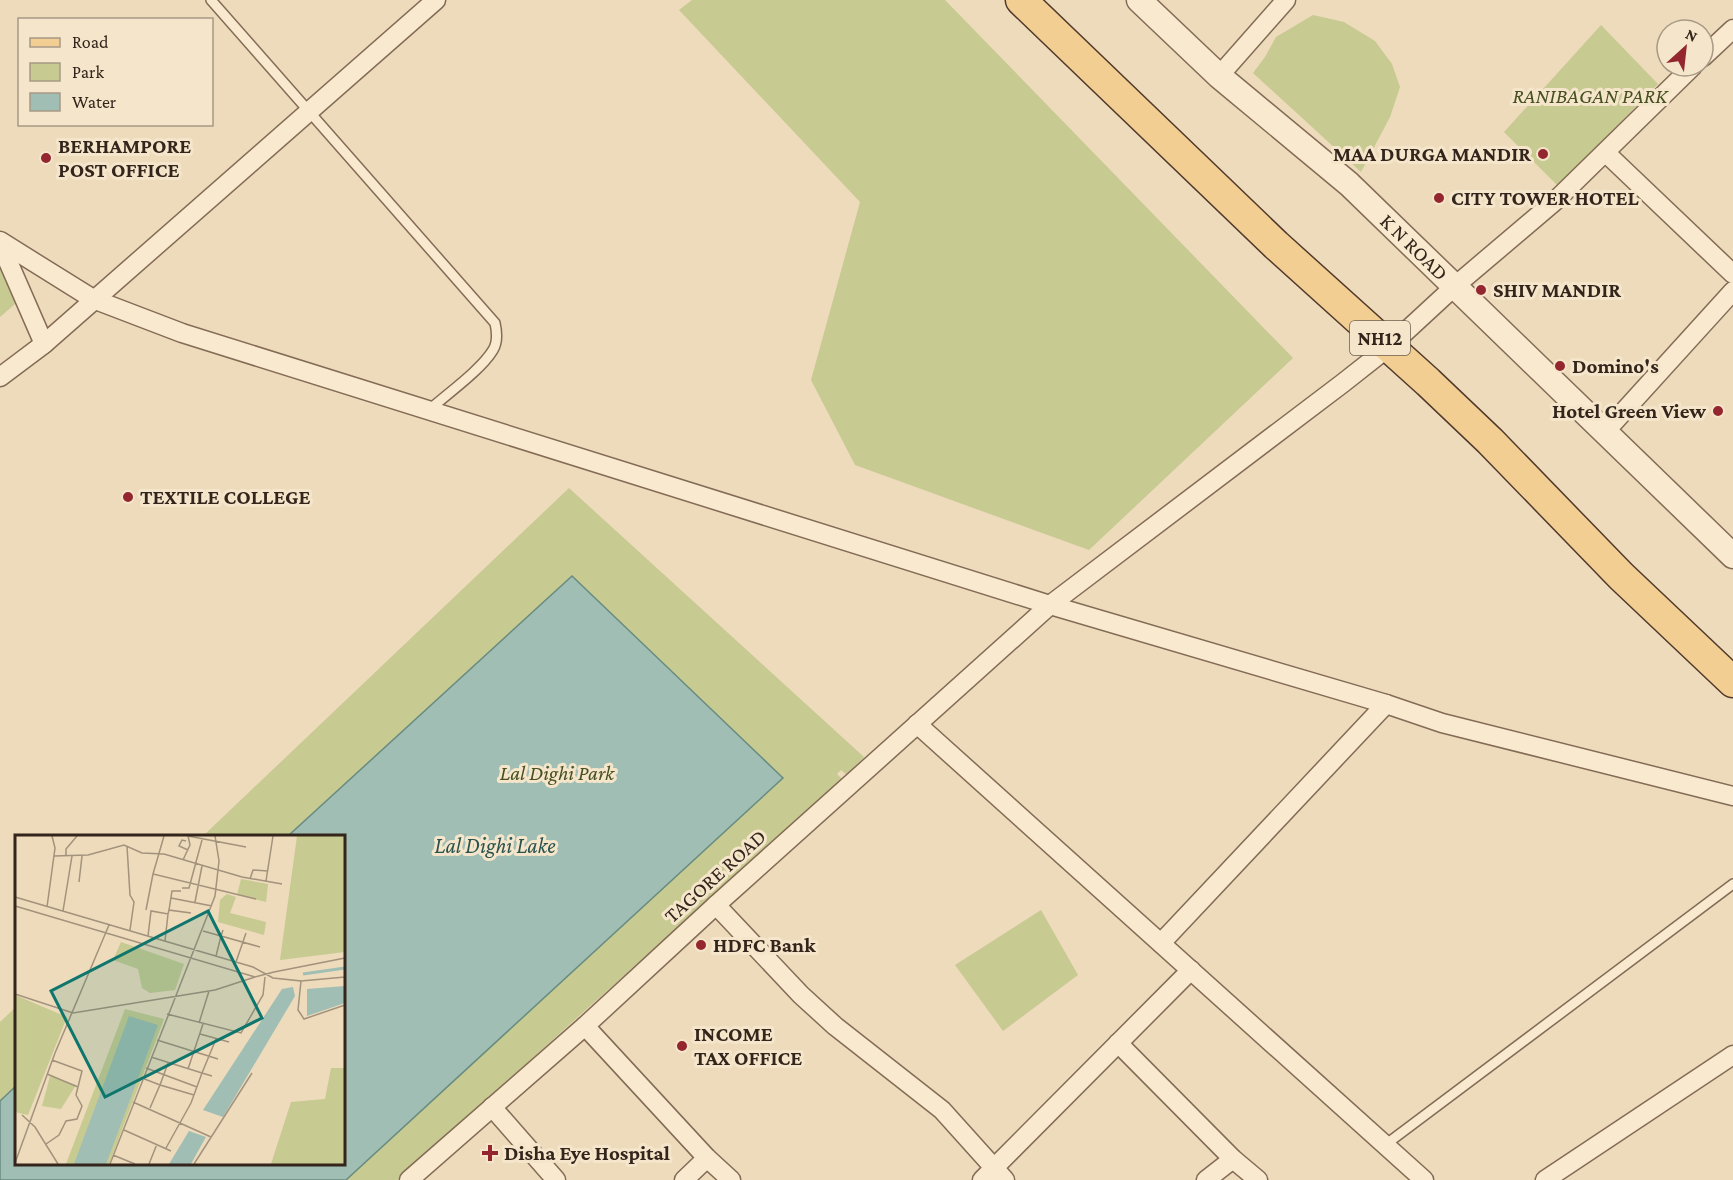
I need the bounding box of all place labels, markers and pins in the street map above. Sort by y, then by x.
place label: BERHAMPORE POST OFFICE [58,134,191,182]
place label: MAA DURGA MANDIR [1333,142,1531,166]
marker: MAA DURGA MANDIR [1536,147,1550,161]
marker: BERHAMPORE POST OFFICE [39,151,53,165]
place label: CITY TOWER HOTEL [1451,186,1639,210]
marker: CITY TOWER HOTEL [1432,191,1446,205]
place label: SHIV MANDIR [1493,278,1621,302]
marker: SHIV MANDIR [1474,283,1488,297]
place label: Domino's [1572,354,1659,378]
marker: Domino's [1553,359,1567,373]
place label: Hotel Green View [1552,399,1706,423]
marker: Hotel Green View [1711,404,1725,418]
place label: TEXTILE COLLEGE [140,485,311,509]
marker: TEXTILE COLLEGE [121,490,135,504]
place label: HDFC Bank [713,933,816,957]
marker: HDFC Bank [694,938,708,952]
place label: INCOME TAX OFFICE [694,1022,802,1070]
marker: INCOME TAX OFFICE [675,1039,689,1053]
place label: Disha Eye Hospital [504,1141,670,1165]
marker: Disha Eye Hospital [481,1144,499,1162]

